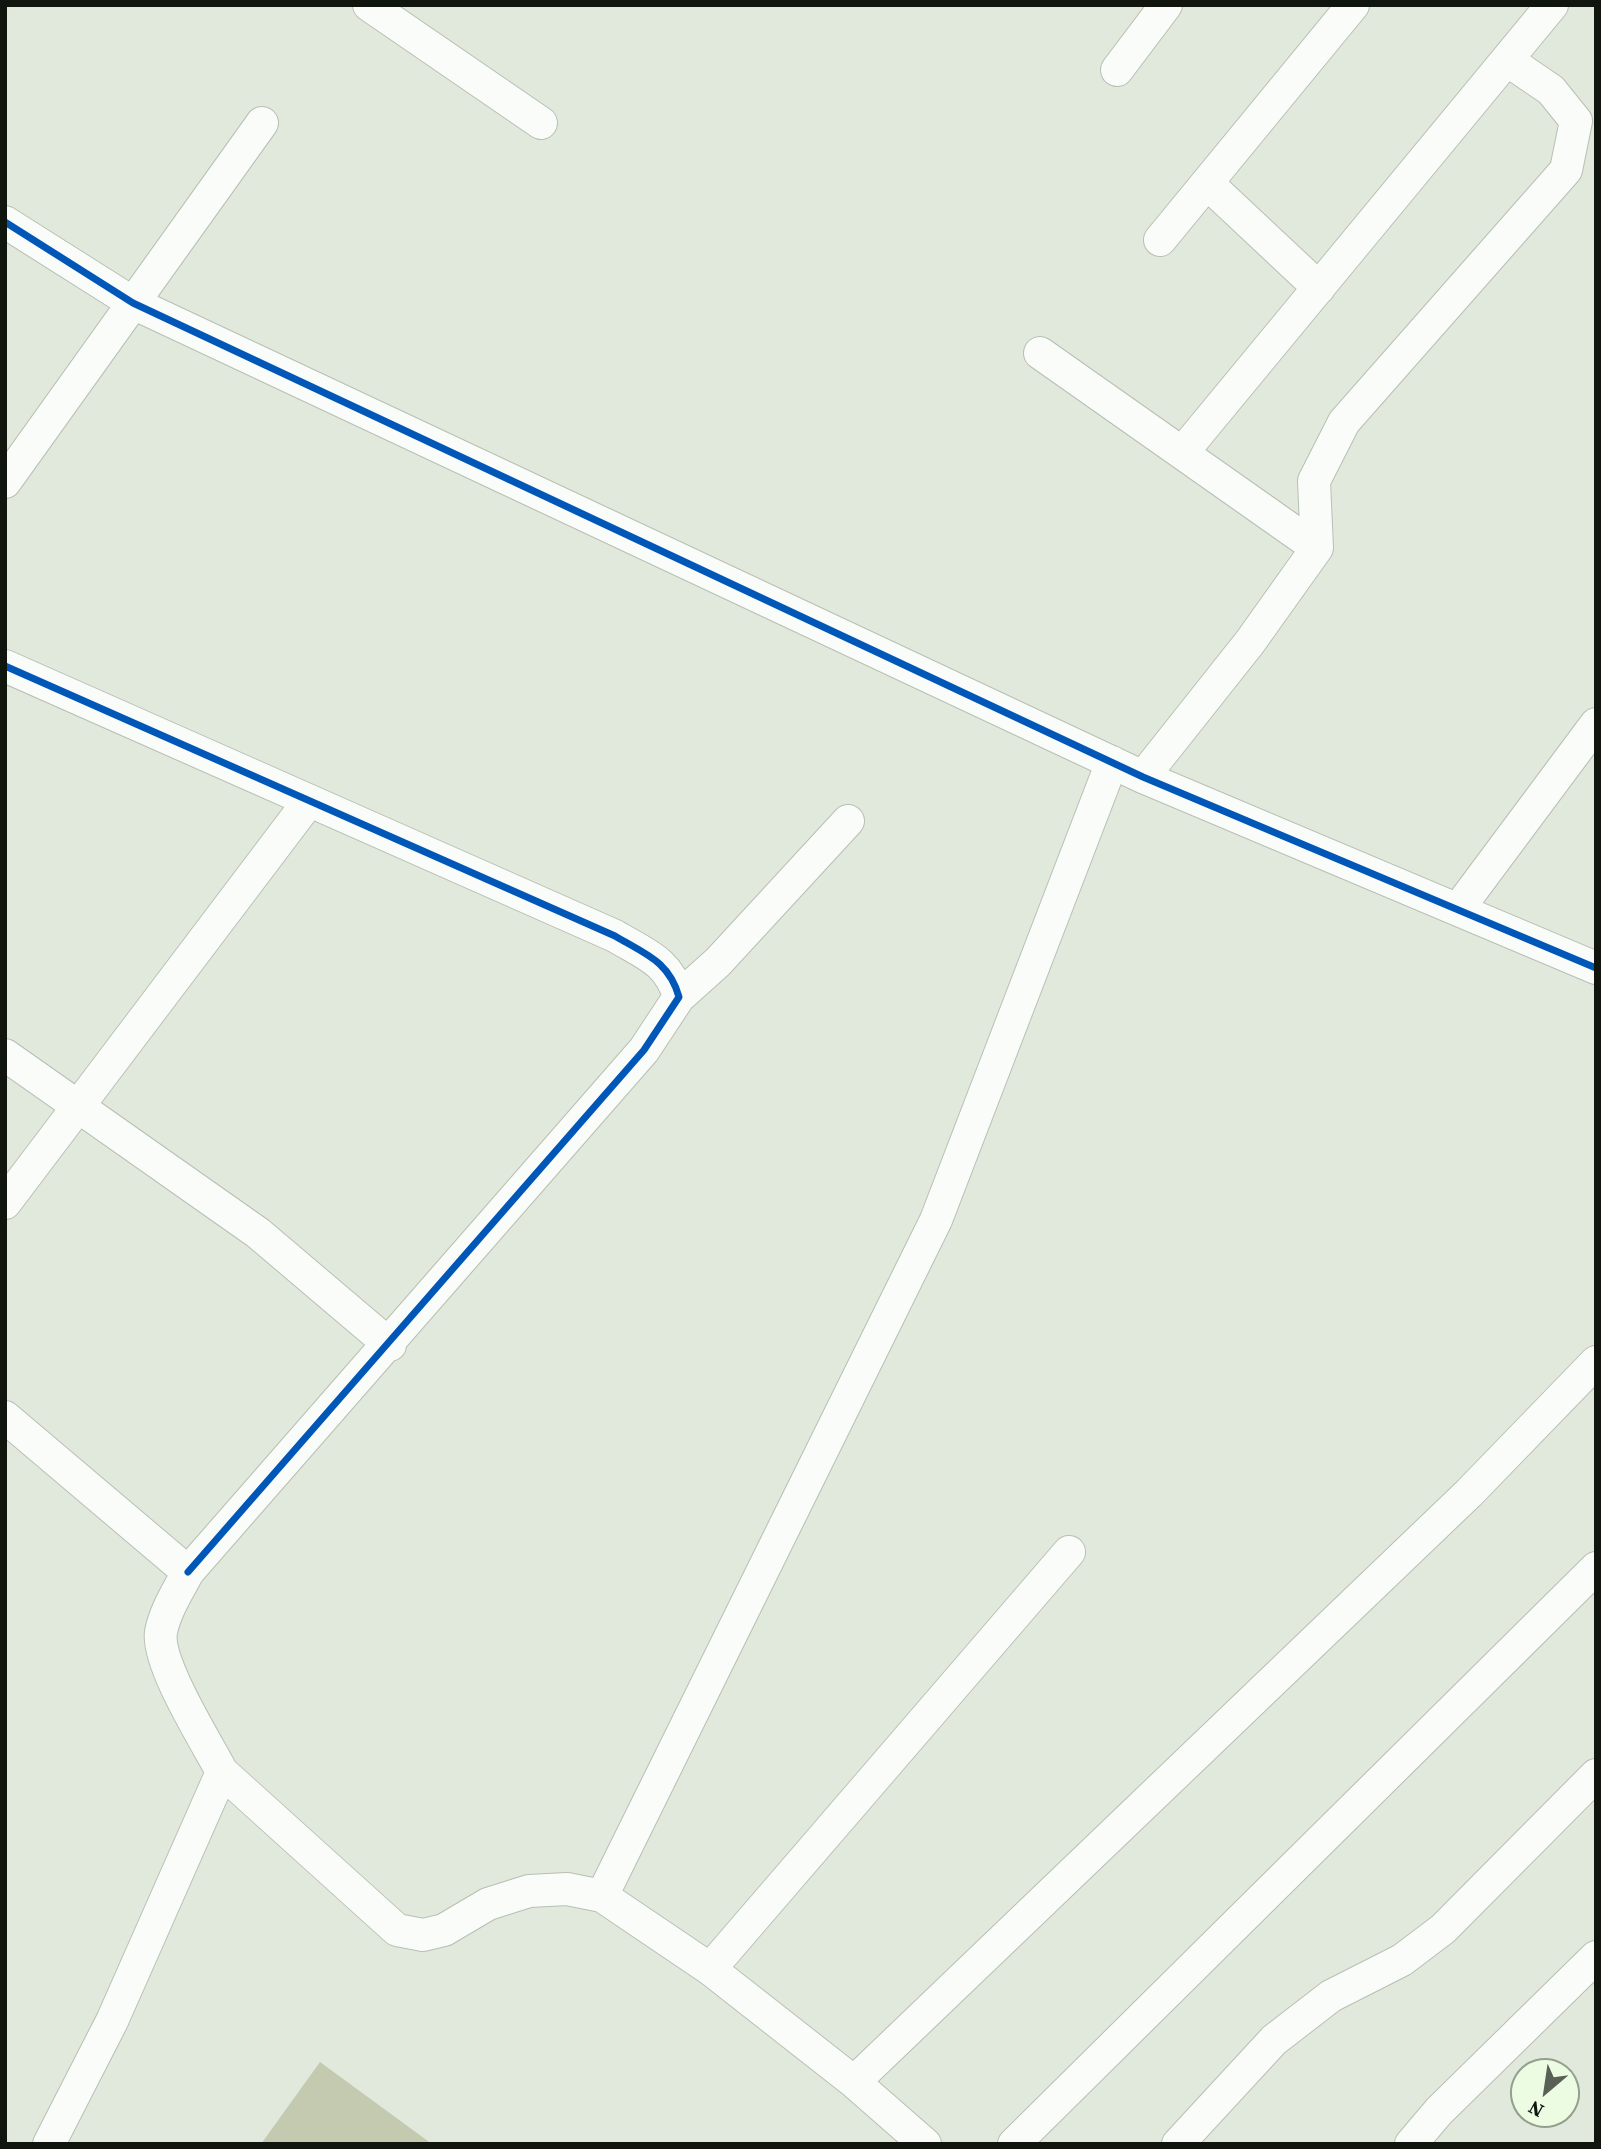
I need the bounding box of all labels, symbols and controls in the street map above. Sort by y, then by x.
north arrow [1510,2058,1580,2128]
text: N [1523,2095,1548,2124]

